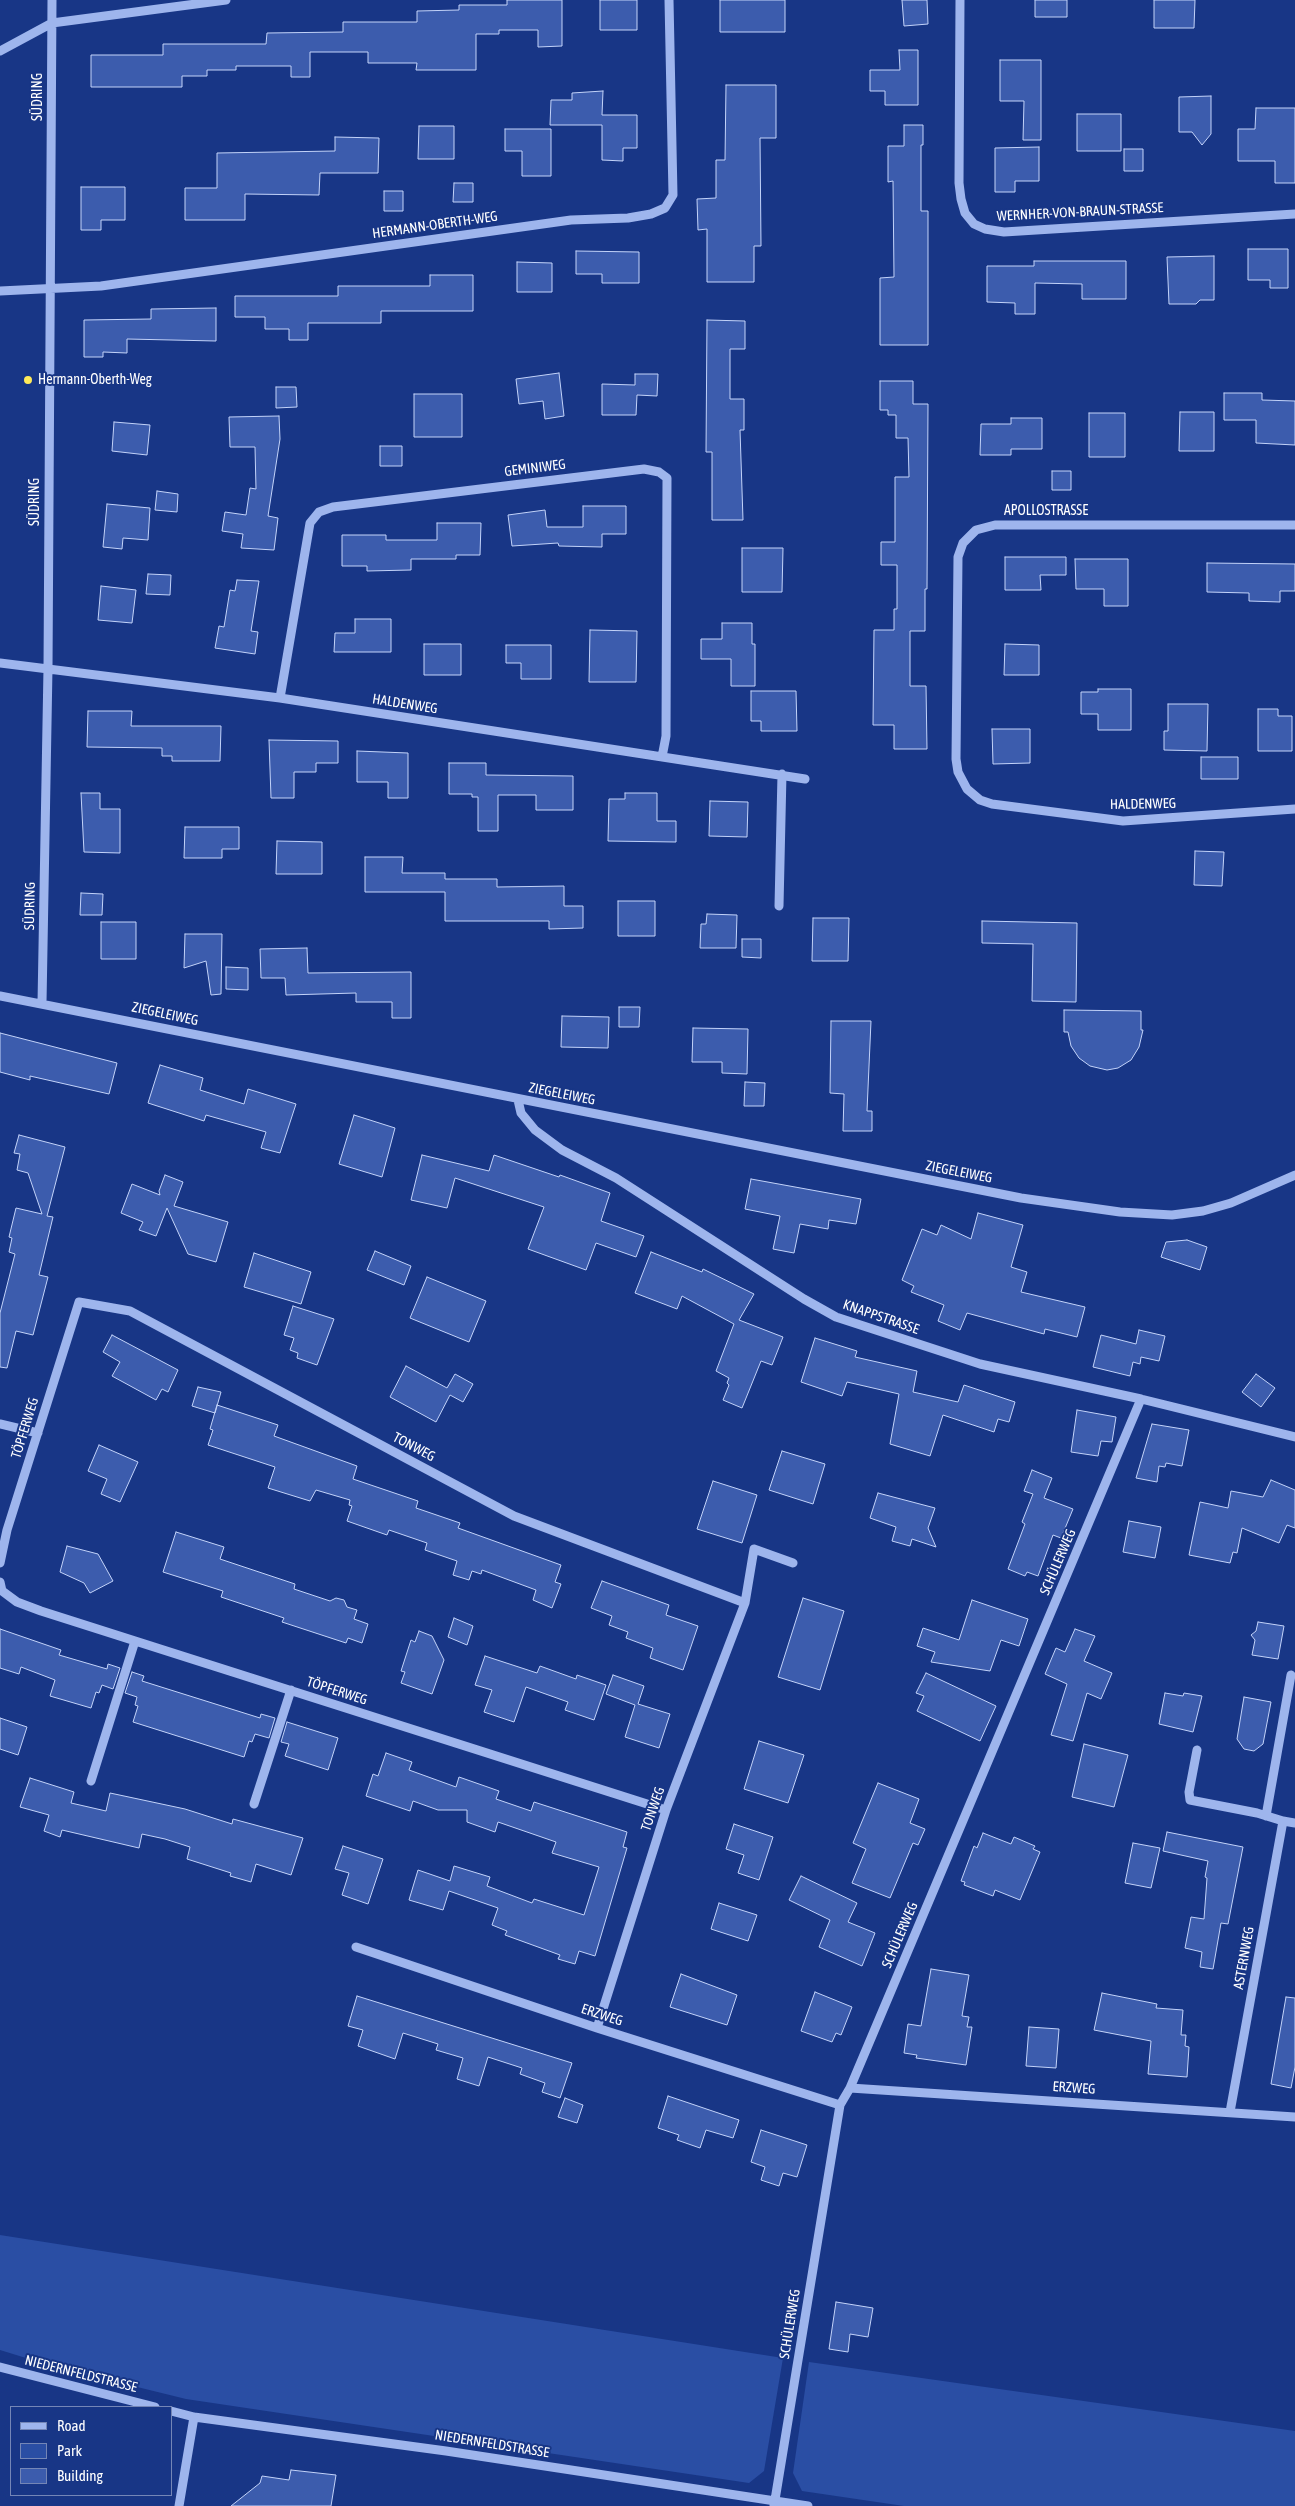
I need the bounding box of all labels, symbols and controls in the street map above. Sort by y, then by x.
street label: SÜDRING [30,73,46,121]
street label: WERNHER-VON-BRAUN-STRASSE [996,199,1164,225]
street label: HERMANN-OBERTH-WEG [371,208,499,242]
place label: Hermann-Oberth-Weg [38,372,152,388]
marker: Hermann-Oberth-Weg [22,374,34,386]
street label: GEMINIWEG [503,456,567,480]
street label: SÜDRING [27,478,43,526]
street label: APOLLOSTRASSE [1004,503,1088,519]
street label: HALDENWEG [371,691,439,717]
street label: HALDENWEG [1110,795,1176,813]
street label: SÜDRING [21,882,39,930]
street label: ZIEGELEIWEG [130,999,200,1029]
street label: ZIEGELEIWEG [527,1079,597,1109]
street label: ZIEGELEIWEG [924,1157,994,1187]
street label: KNAPPSTRASSE [841,1296,921,1338]
street label: TÖPFERWEG [8,1395,42,1461]
street label: TONWEG [390,1429,438,1465]
street label: SCHÜLERWEG [1037,1526,1079,1598]
street label: TÖPFERWEG [304,1673,370,1709]
street label: TONWEG [638,1785,668,1833]
street label: SCHÜLERWEG [879,1899,921,1971]
street label: ASTERNWEG [1230,1925,1258,1991]
street label: ERZWEG [579,2000,625,2030]
street label: ERZWEG [1052,2078,1096,2098]
street label: SCHÜLERWEG [776,2288,804,2360]
street label: NIEDERNFELDSTRASSE [23,2352,139,2396]
legend [10,2406,172,2496]
text: Road [57,2417,86,2434]
street label: NIEDERNFELDSTRASSE [434,2427,550,2461]
text: Park [57,2442,82,2459]
text: Building [57,2467,103,2484]

